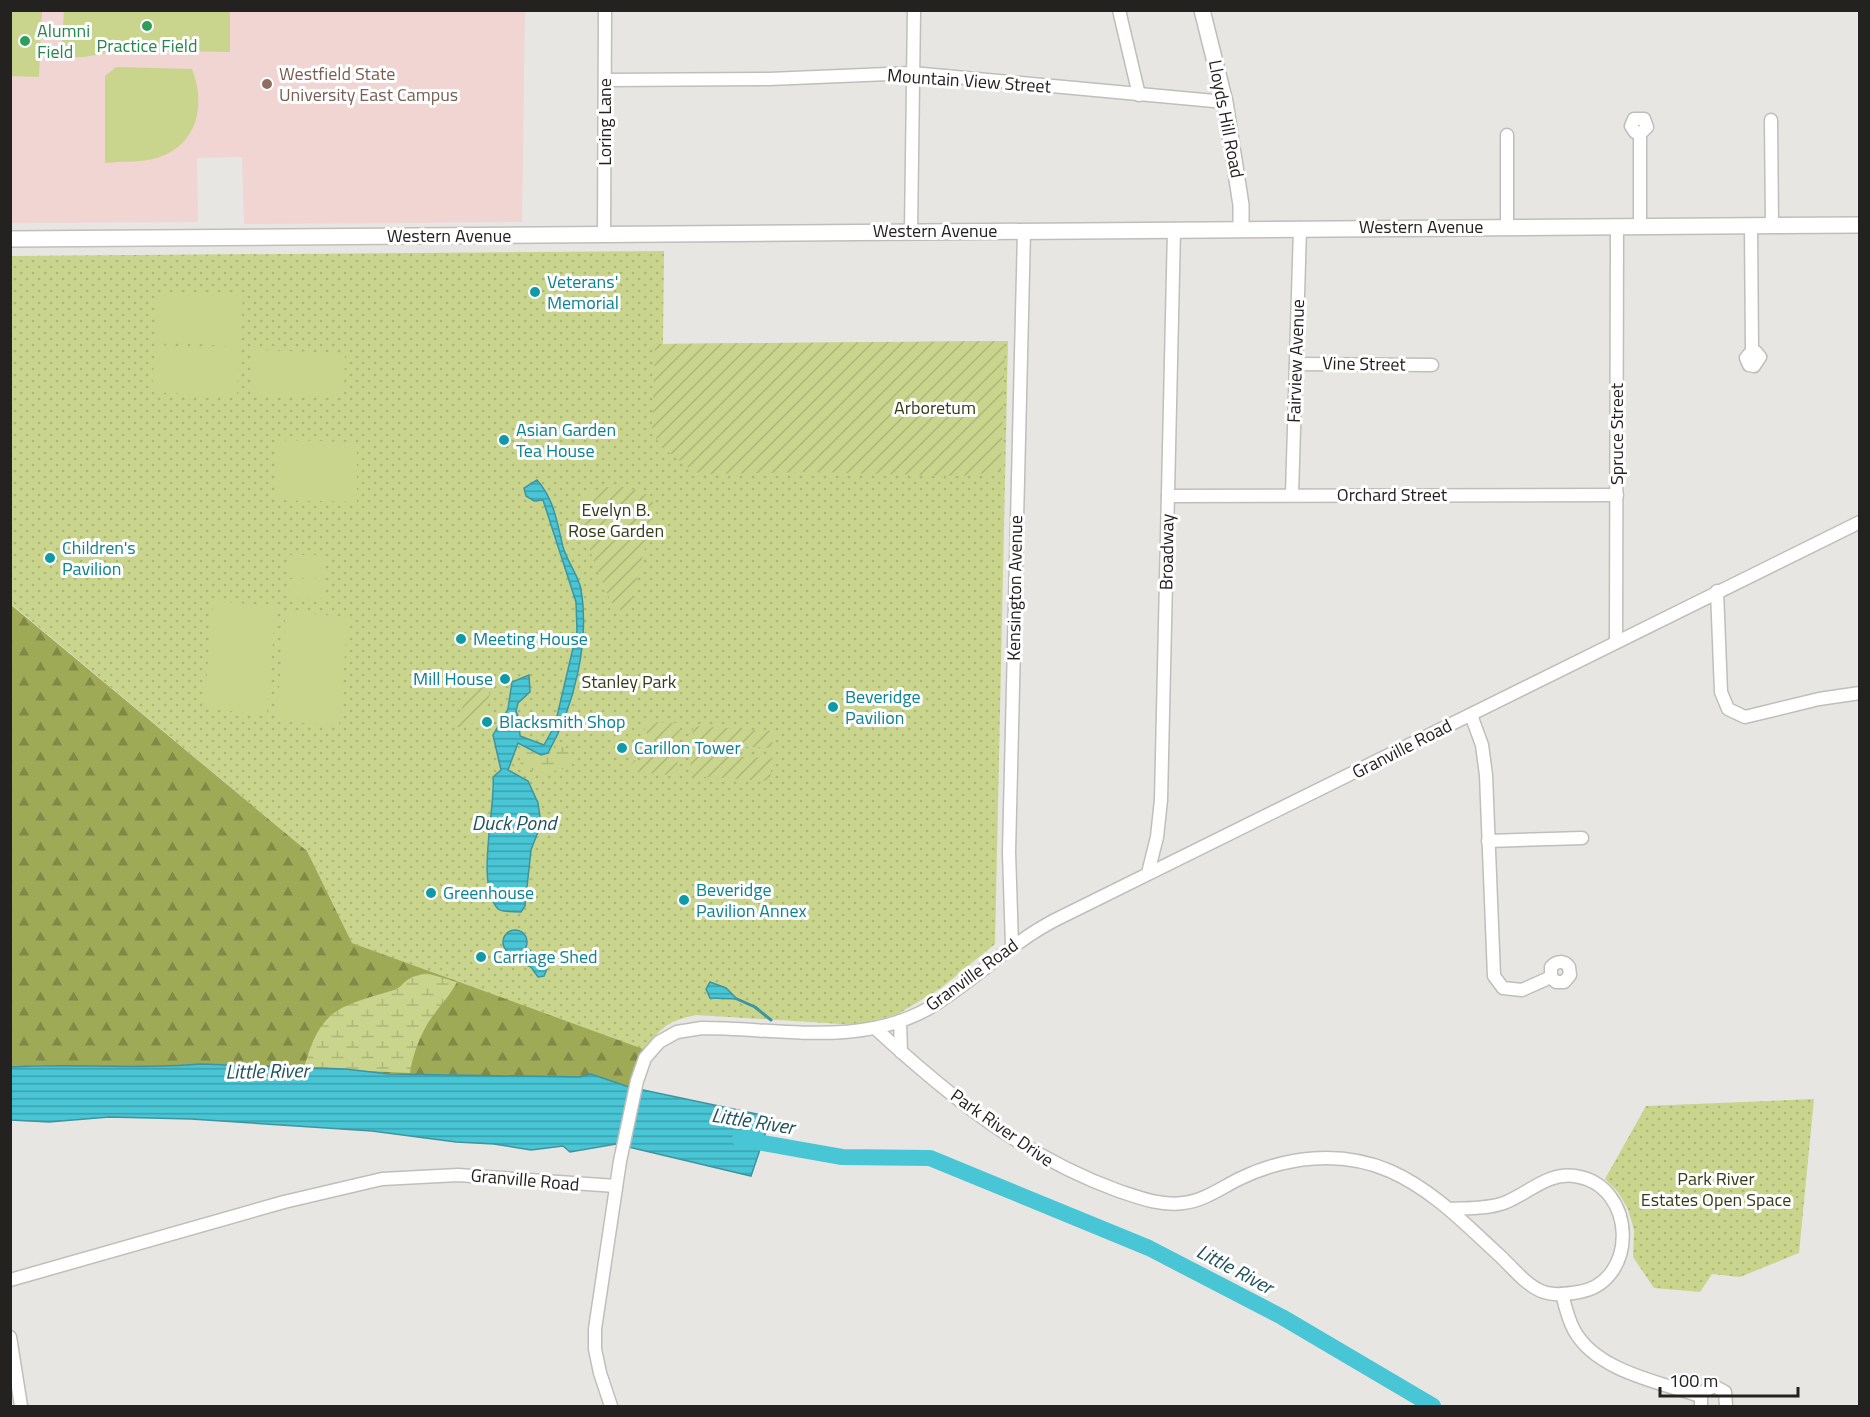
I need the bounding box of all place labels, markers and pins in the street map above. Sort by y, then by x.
place label: Alumni Field [37,17,90,65]
marker: Practice Field [140,19,154,33]
place label: Practice Field [97,32,198,59]
marker: Alumni Field [18,34,32,48]
place label: Westfield State University East Campus [279,60,458,108]
marker: Westfield State University East Campus [260,77,274,91]
place label: Veterans' Memorial [547,268,619,316]
marker: Veterans' Memorial [528,285,542,299]
place label: Asian Garden Tea House [516,416,616,464]
marker: Asian Garden Tea House [497,433,511,447]
place label: Children's Pavilion [62,534,136,582]
marker: Children's Pavilion [43,551,57,565]
place label: Meeting House [473,625,588,652]
marker: Meeting House [454,632,468,646]
place label: Mill House [413,665,493,692]
marker: Mill House [498,672,512,686]
place label: Beveridge Pavilion [845,683,921,731]
marker: Beveridge Pavilion [826,700,840,714]
place label: Blacksmith Shop [499,708,625,735]
marker: Blacksmith Shop [480,715,494,729]
place label: Carillon Tower [634,734,741,761]
marker: Carillon Tower [615,741,629,755]
place label: Beveridge Pavilion Annex [696,876,807,924]
place label: Greenhouse [443,879,534,906]
marker: Greenhouse [424,886,438,900]
marker: Beveridge Pavilion Annex [677,893,691,907]
place label: Carriage Shed [493,943,598,970]
marker: Carriage Shed [474,950,488,964]

